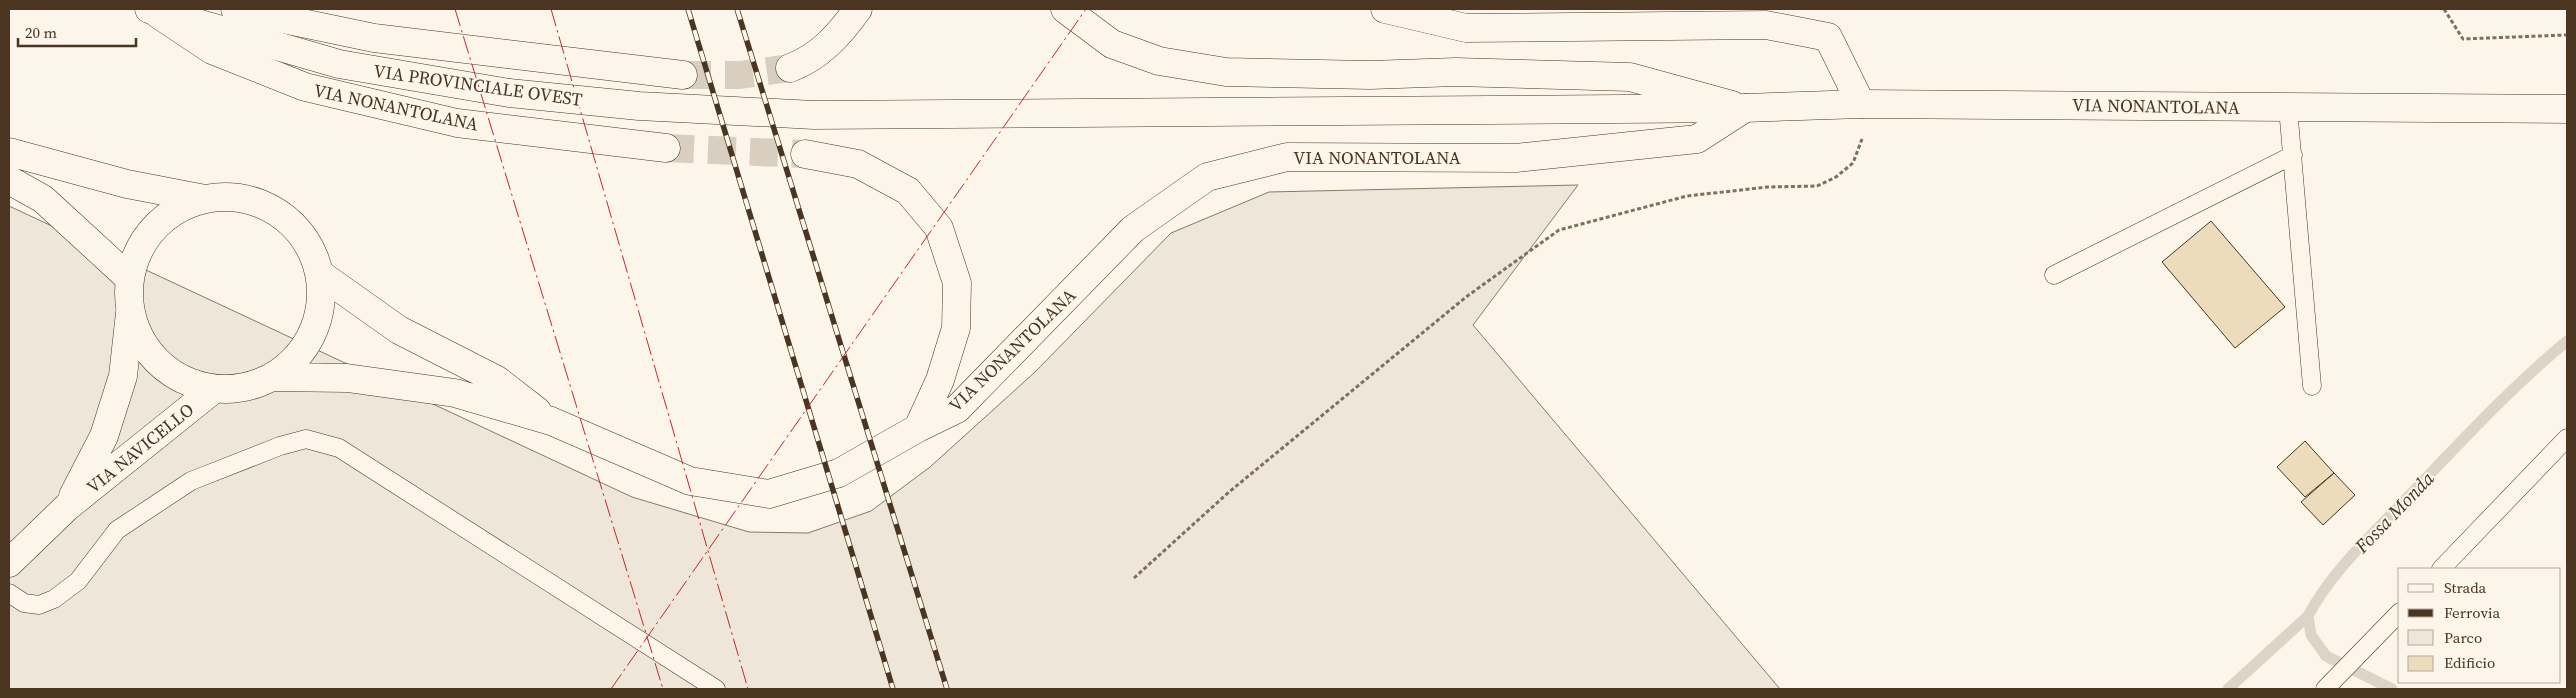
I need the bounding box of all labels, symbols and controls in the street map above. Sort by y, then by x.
scale bar [18,15,135,47]
text: 20 m [25,22,57,43]
street label: VIA PROVINCIALE OVEST [372,58,584,112]
street label: VIA NONANTOLANA [311,77,481,137]
street label: VIA NONANTOLANA [2072,92,2240,120]
street label: VIA NONANTOLANA [1293,145,1461,170]
street label: VIA NONANTOLANA [943,283,1081,417]
street label: VIA NAVICELLO [81,397,199,499]
water label: Fossa Monda [2348,465,2440,559]
legend [2398,568,2561,683]
text: Strada [2444,577,2487,598]
text: Ferrovia [2444,602,2501,623]
text: Parco [2444,627,2482,648]
text: Edificio [2444,652,2495,673]

